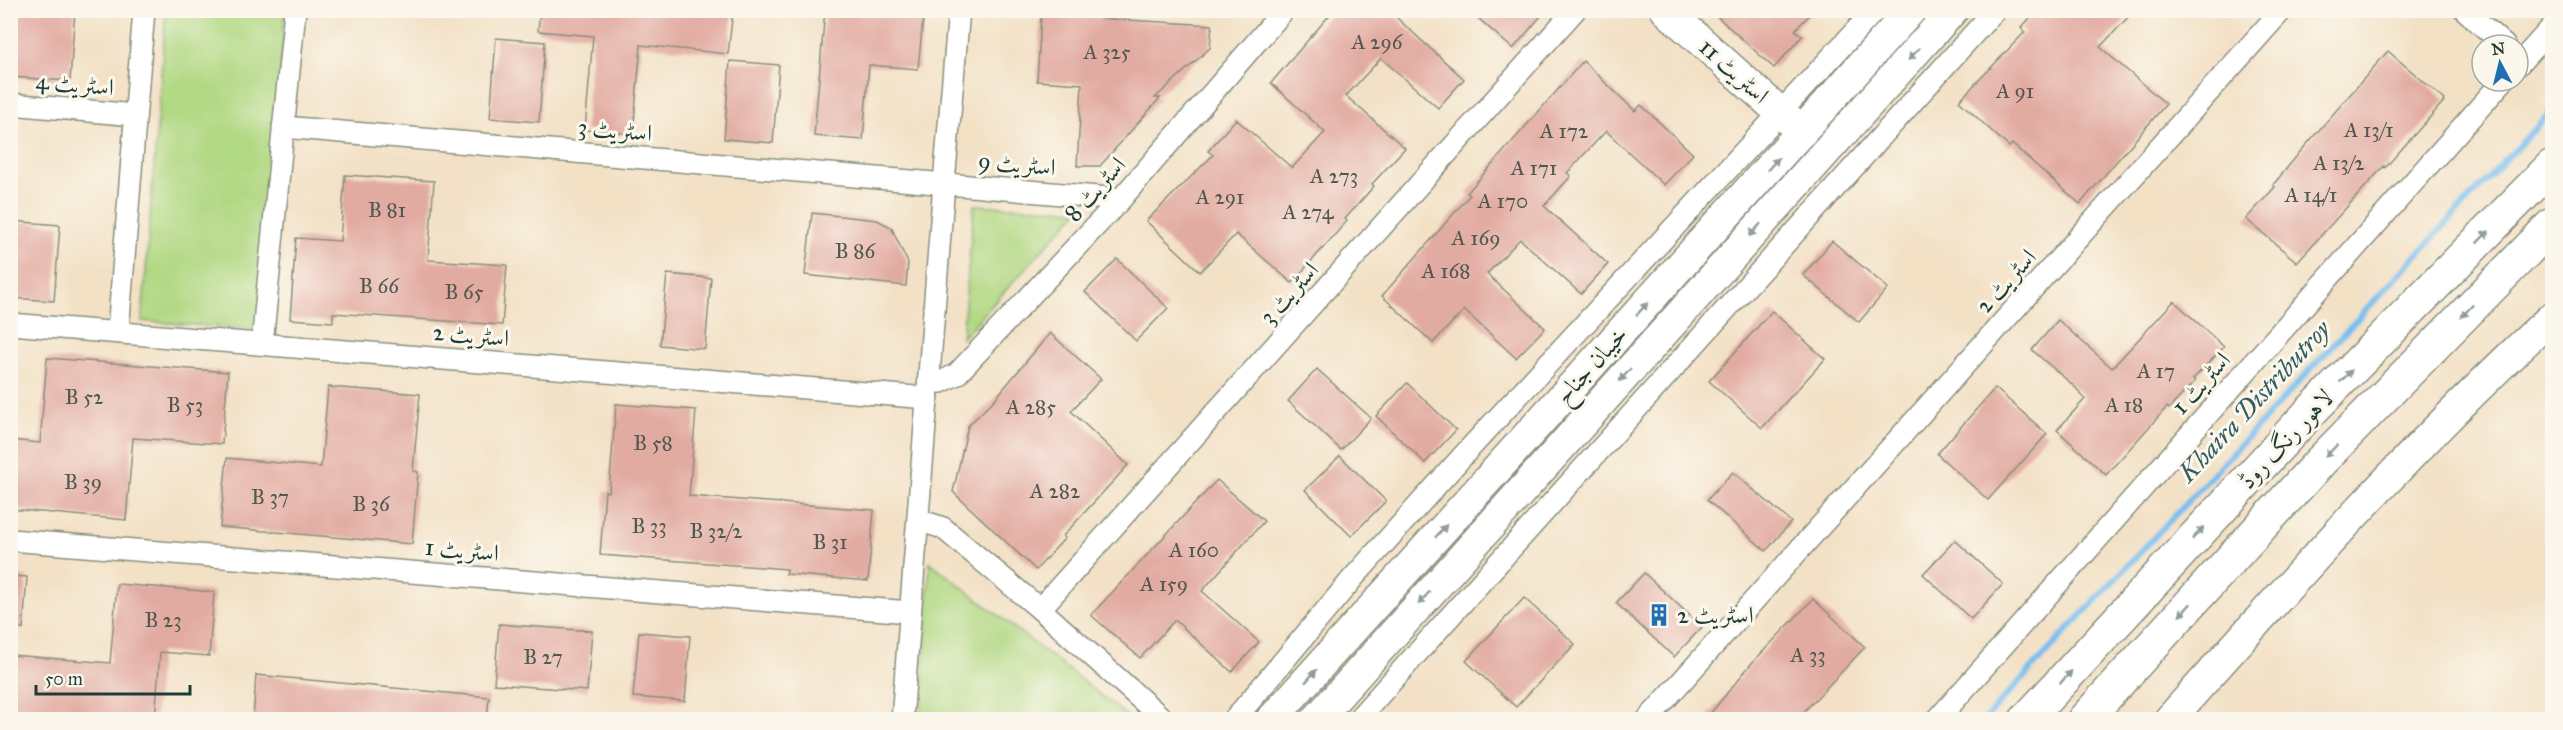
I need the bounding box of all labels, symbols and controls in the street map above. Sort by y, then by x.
house number: A 296 [1350,29,1404,55]
street label: اسٹریٹ 11 [1693,32,1775,110]
north arrow [2470,33,2530,93]
text: N [2490,38,2507,59]
house number: A 325 [1082,39,1131,65]
one-way arrow [1908,46,1921,61]
street label: اسٹریٹ 4 [35,66,115,102]
house number: A 91 [1995,78,2034,104]
street label: اسٹریٹ 3 [577,112,653,148]
house number: A 13/1 [2343,117,2394,143]
house number: A 172 [1539,118,1589,144]
street label: اسٹریٹ 9 [977,146,1057,182]
street label: اسٹریٹ 8 [1058,150,1132,228]
house number: A 13/2 [2312,150,2365,176]
house number: A 171 [1510,155,1557,181]
one-way arrow [1766,157,1779,172]
house number: A 273 [1309,163,1358,189]
house number: A 14/1 [2284,182,2337,208]
house number: A 291 [1195,184,1244,210]
house number: A 170 [1477,188,1528,214]
house number: B 81 [368,197,406,223]
house number: A 274 [1282,199,1335,225]
one-way arrow [1749,222,1762,237]
house number: A 169 [1451,225,1500,251]
one-way arrow [2475,230,2489,244]
house number: B 86 [835,238,876,264]
street label: اسٹریٹ 2 [1969,242,2043,320]
street label: اسٹریٹ 3 [1253,255,1325,331]
house number: A 168 [1421,258,1470,284]
house number: B 66 [359,273,400,299]
house number: B 65 [445,279,484,305]
one-way arrow [1635,301,1649,316]
one-way arrow [2460,304,2474,319]
water label: Khaira Distributroy [2170,313,2338,490]
street label: اسٹریٹ 2 [432,317,510,353]
street label: خیبان جناح [1548,320,1638,414]
street label: اسٹریٹ 1 [2165,345,2237,421]
house number: A 17 [2136,358,2175,384]
one-way arrow [1619,367,1632,382]
one-way arrow [2338,369,2352,383]
street label: لاہور رنگ روڈ [2232,383,2340,495]
house number: B 52 [65,384,104,410]
house number: B 53 [167,392,203,418]
house number: A 18 [2104,392,2143,418]
house number: A 285 [1005,394,1056,420]
house number: B 58 [633,430,673,456]
one-way arrow [2324,443,2338,457]
house number: B 39 [64,469,102,495]
house number: A 282 [1029,478,1081,504]
house number: B 37 [251,484,289,510]
house number: B 36 [352,491,391,517]
house number: B 33 [631,513,667,539]
house number: B 32/2 [689,518,743,544]
one-way arrow [1434,524,1447,539]
one-way arrow [2191,526,2205,541]
house number: B 31 [812,529,848,555]
street label: اسٹریٹ 1 [424,532,500,568]
house number: A 160 [1168,537,1219,563]
house number: A 159 [1139,571,1188,597]
one-way arrow [1417,591,1431,606]
place label: اسٹریٹ 2 [1677,600,1754,630]
building icon: اسٹریٹ 2 [1646,602,1672,628]
one-way arrow [2179,602,2192,617]
house number: B 23 [144,607,182,633]
house number: A 33 [1789,642,1826,668]
house number: B 27 [523,644,563,670]
scale bar [36,658,190,696]
text: 50 m [45,668,83,690]
one-way arrow [1304,669,1317,684]
one-way arrow [2059,669,2073,684]

